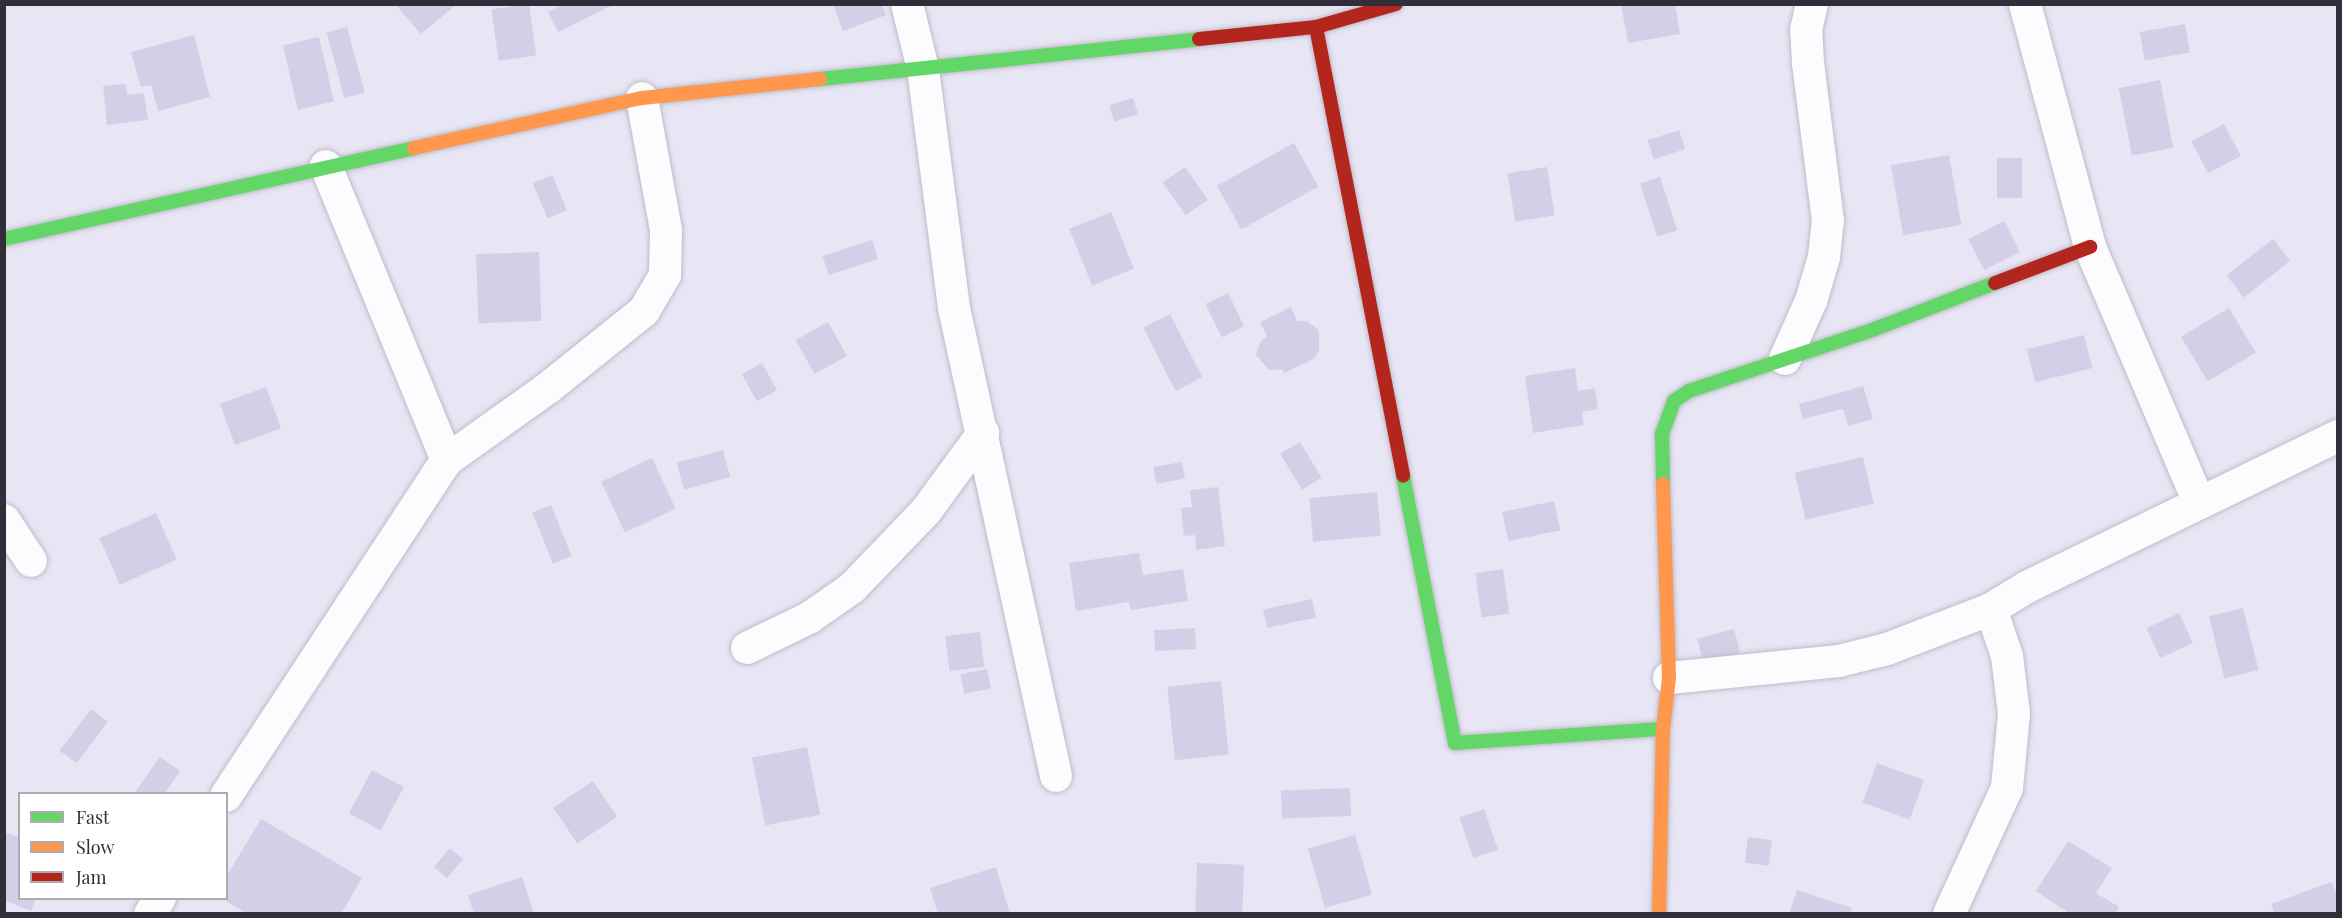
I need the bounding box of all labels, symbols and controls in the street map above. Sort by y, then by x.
legend [18,792,228,900]
text: Fast [76,805,109,829]
text: Slow [76,835,114,859]
text: Jam [76,865,106,889]

